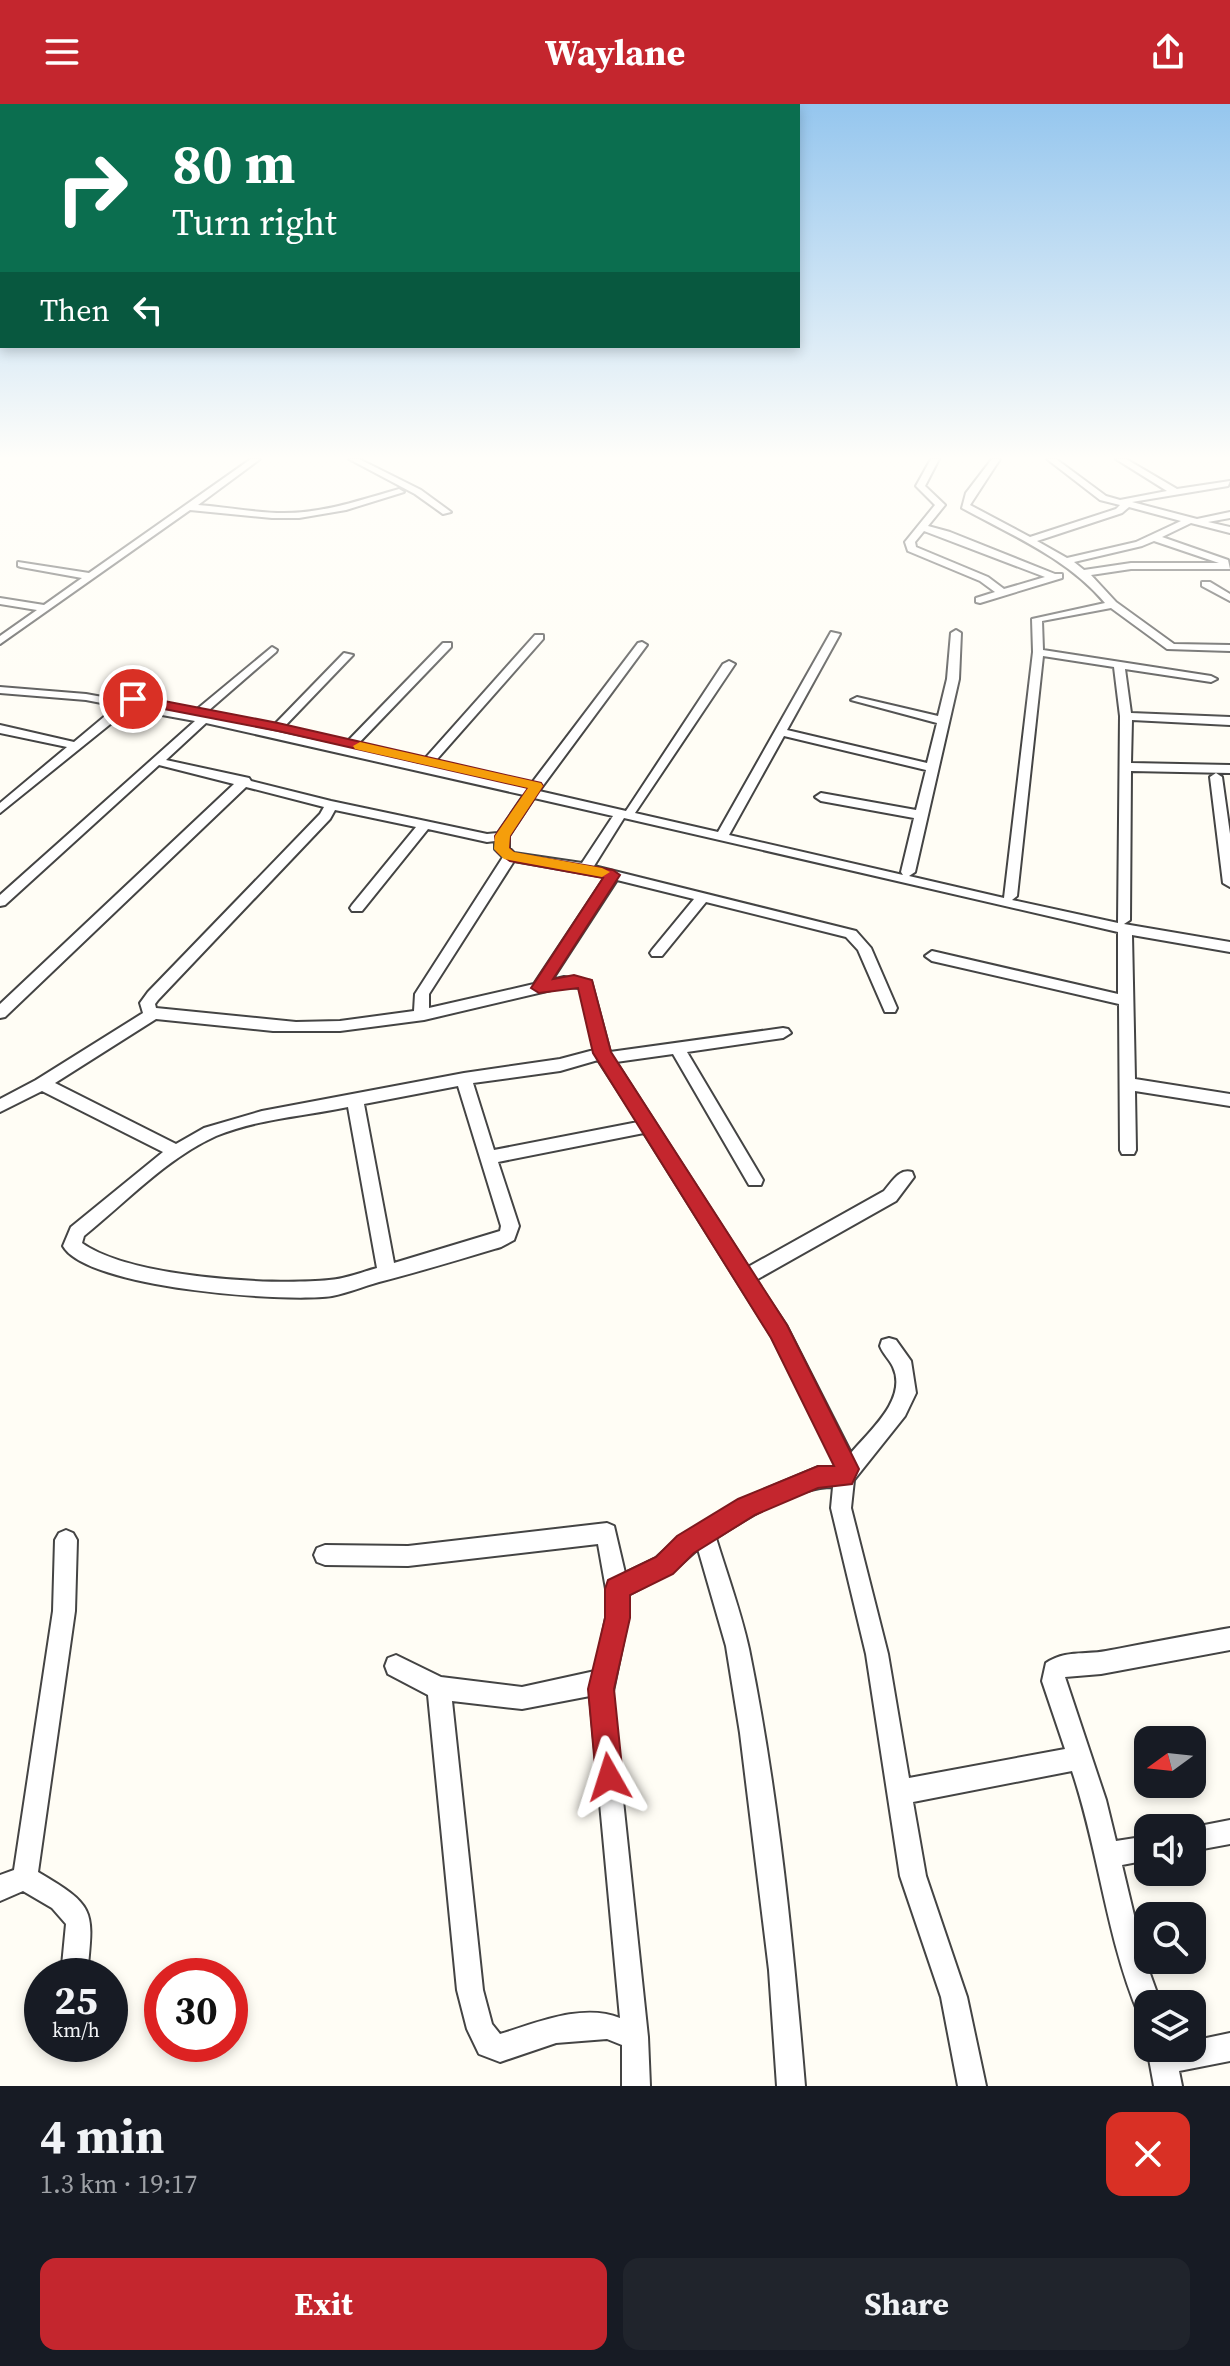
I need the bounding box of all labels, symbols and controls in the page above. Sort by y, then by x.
text: Waylane [545,28,685,77]
icon: menu [40,30,84,74]
icon: share [1146,30,1190,74]
text: 80 m [172,125,295,202]
icon: right [40,136,144,240]
text: Turn right [172,198,337,247]
icon: left [126,288,170,332]
text: Then [40,290,110,331]
pin [99,665,167,733]
icon: arrive [111,677,155,721]
north arrow [1134,1726,1206,1798]
map controls [1134,1726,1206,2062]
position arrow [567,1735,651,1819]
button: sound [1134,1814,1206,1886]
button: search [1134,1902,1206,1974]
speed limit sign: 30 [144,1958,248,2062]
text: 25 [54,1973,98,2027]
button: layers [1134,1990,1206,2062]
text: km/h [52,2016,100,2044]
text: 4 min [40,2103,165,2169]
button: close [1106,2112,1190,2196]
text: 1.3 km · 19:17 [40,2166,197,2202]
button: Exit [40,2258,607,2350]
button: Share [623,2258,1190,2350]

